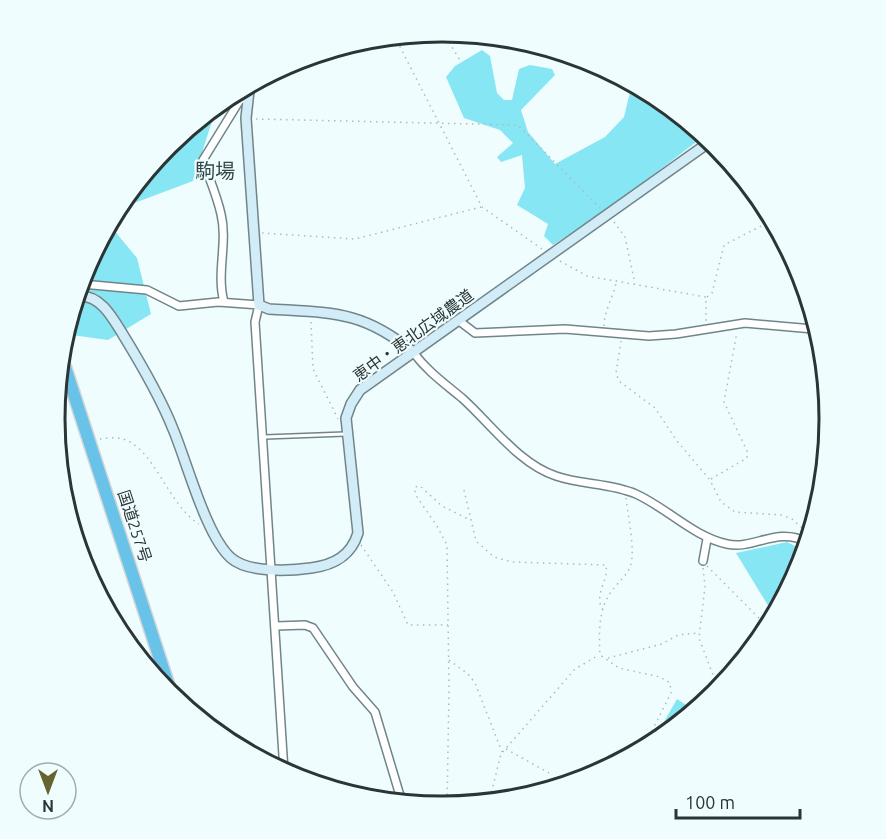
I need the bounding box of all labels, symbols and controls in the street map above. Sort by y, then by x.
district label: 駒場 [195,159,235,182]
street label: 恵中・恵北広域農道 [349,285,477,385]
street label: 国道257号 [115,488,155,564]
north arrow [18,761,78,821]
scale bar [676,782,800,820]
text: 100 m [685,792,735,812]
text: N [42,797,54,815]

